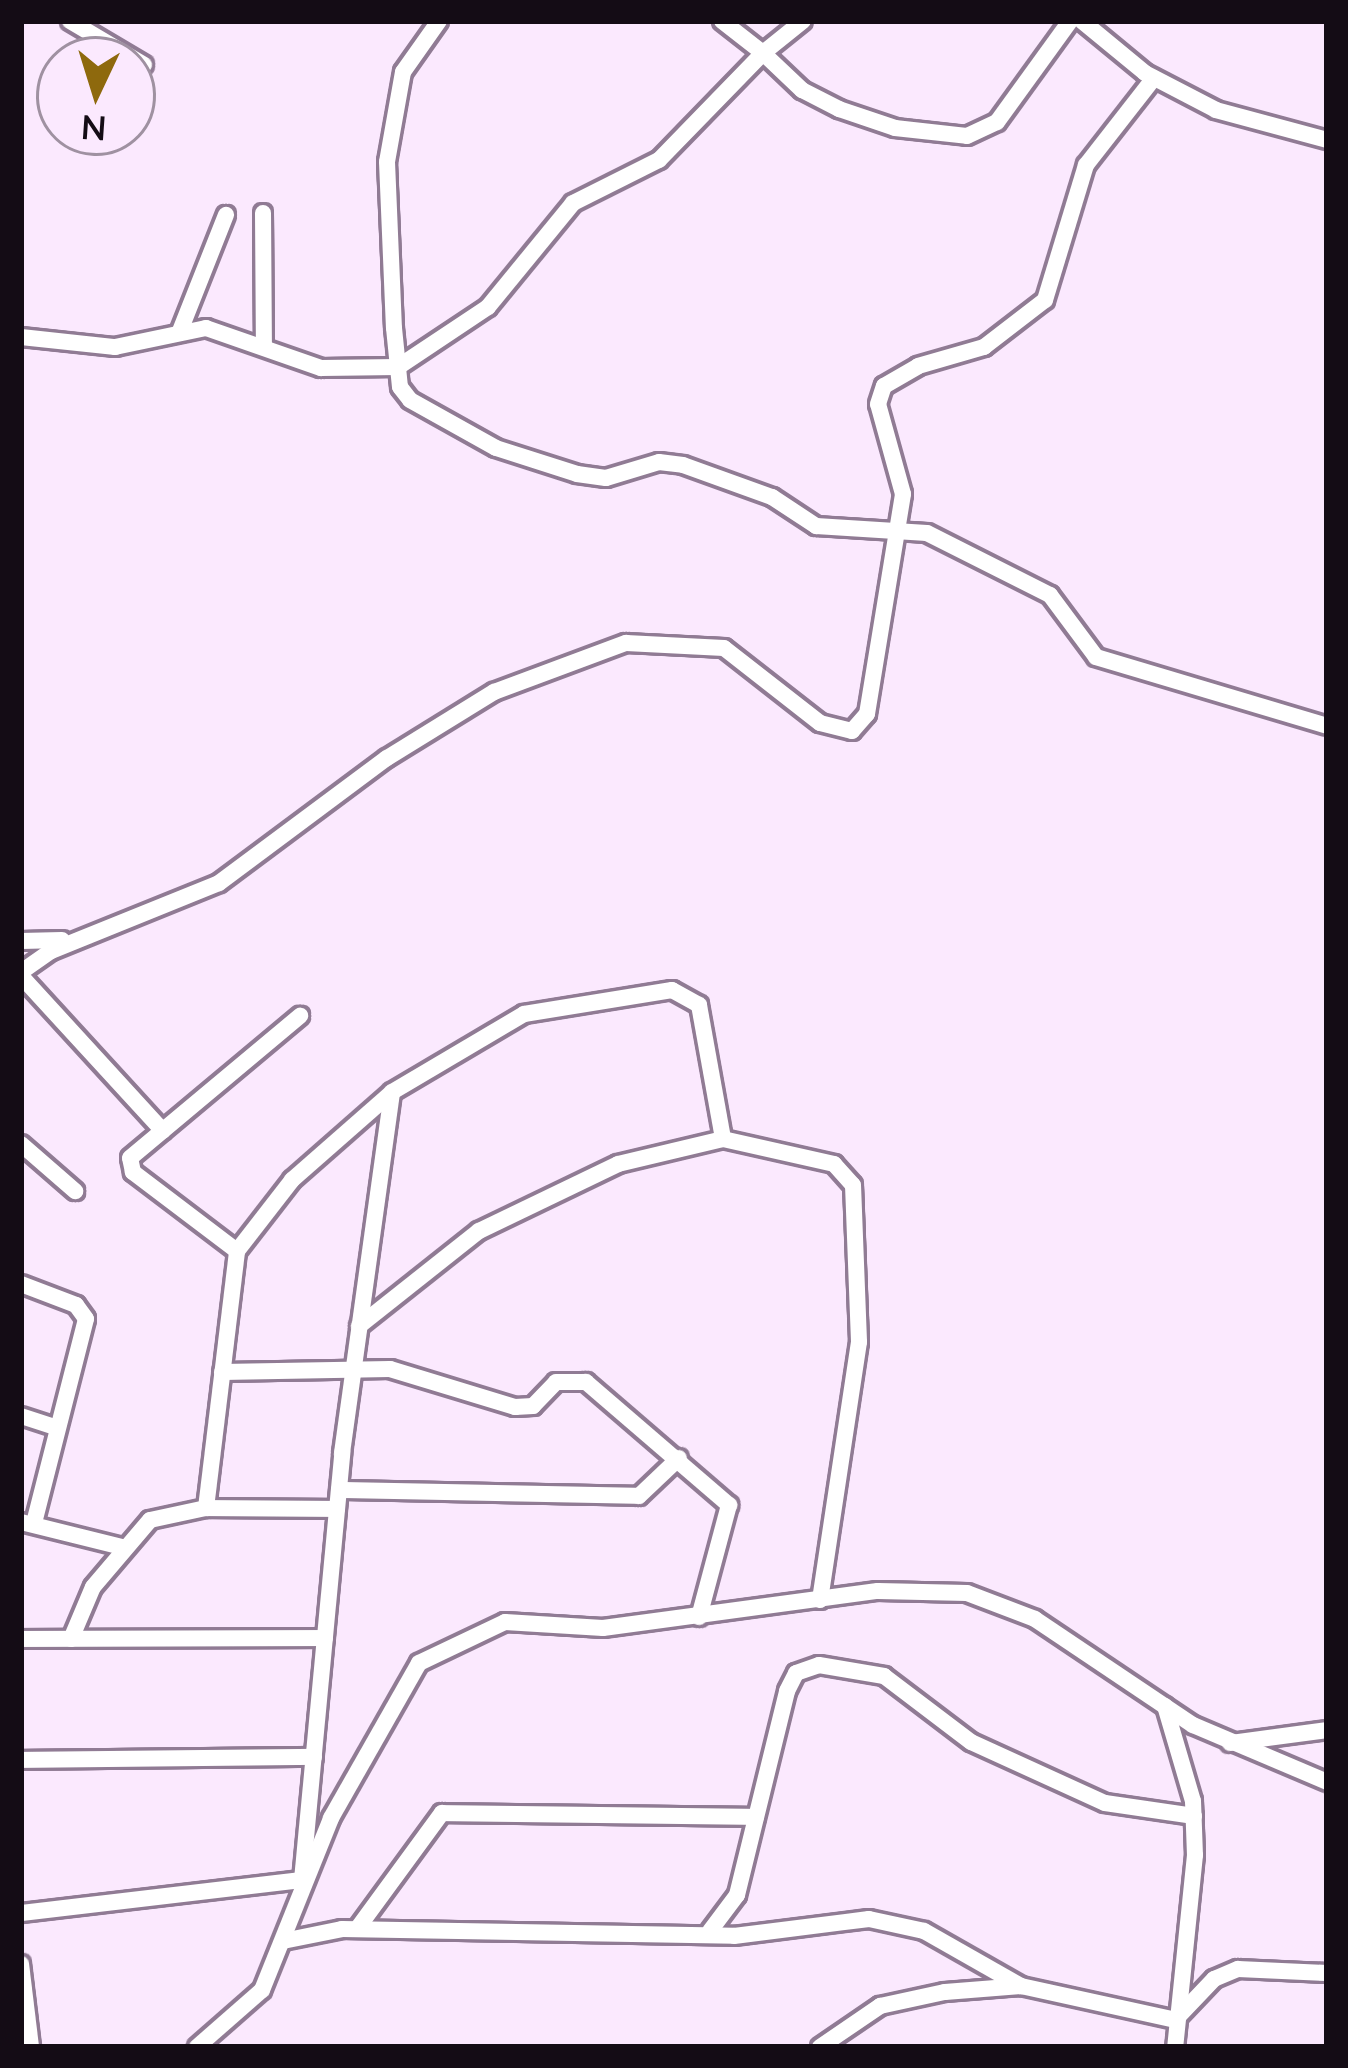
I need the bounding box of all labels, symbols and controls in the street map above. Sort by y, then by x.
north arrow [36,36,156,156]
text: N [80,108,108,150]

